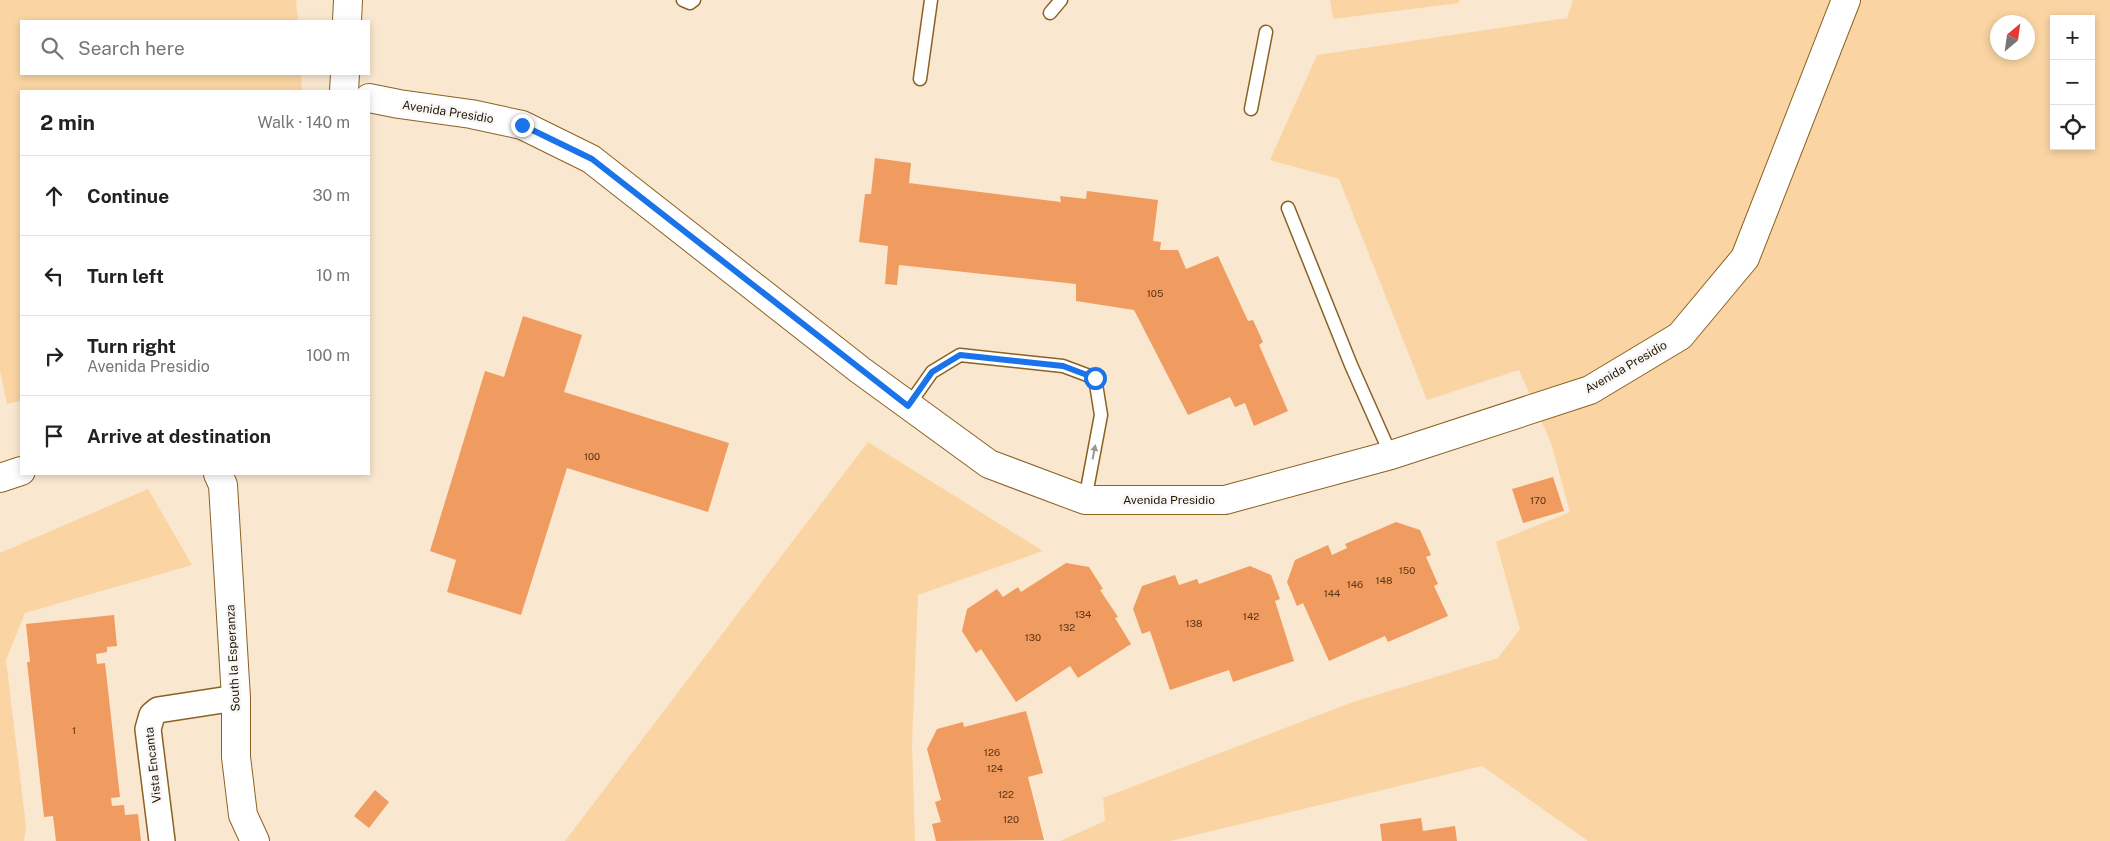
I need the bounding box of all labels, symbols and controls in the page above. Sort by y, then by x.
north arrow [1990,15,2035,60]
map controls [2050,15,2095,150]
button: + [2050,15,2095,60]
search box [20,20,370,75]
icon: search [38,34,66,62]
text: Search here [78,37,185,59]
button: − [2050,60,2095,105]
street label: Avenida Presidio [401,98,495,126]
button: locate [2050,105,2095,150]
text: 2 min [40,110,95,135]
text: Walk · 140 m [257,113,350,132]
route end [511,114,534,137]
icon: ahead [40,182,68,210]
text: Continue [87,185,169,207]
text: 30 m [313,186,350,205]
icon: left [40,262,68,290]
text: Turn left [87,265,164,287]
text: 10 m [316,266,350,285]
house number: 105 [1147,287,1163,299]
text: Turn right [87,335,176,357]
street label: Avenida Presidio [1583,338,1670,396]
icon: right [40,342,68,370]
text: 100 m [306,346,350,365]
text: Avenida Presidio [87,357,210,376]
route start [1084,367,1107,390]
icon: arrive [40,422,68,450]
text: Arrive at destination [87,425,271,447]
one-way arrow [1091,443,1099,459]
house number: 100 [584,450,600,462]
street label: Avenida Presidio [1123,493,1215,507]
house number: 170 [1530,494,1546,506]
house number: 150 [1399,564,1415,576]
house number: 148 [1376,574,1392,586]
house number: 146 [1347,578,1363,590]
house number: 144 [1324,587,1340,599]
street label: South la Esperanza [223,604,243,712]
house number: 134 [1075,608,1091,620]
house number: 142 [1243,610,1259,622]
house number: 138 [1186,617,1202,629]
house number: 132 [1059,621,1075,633]
house number: 130 [1025,631,1041,643]
house number: 1 [72,724,76,736]
street label: Vista Encanta [142,726,164,804]
house number: 126 [984,746,1000,758]
house number: 124 [987,762,1003,774]
house number: 122 [998,788,1014,800]
house number: 120 [1003,813,1019,825]

